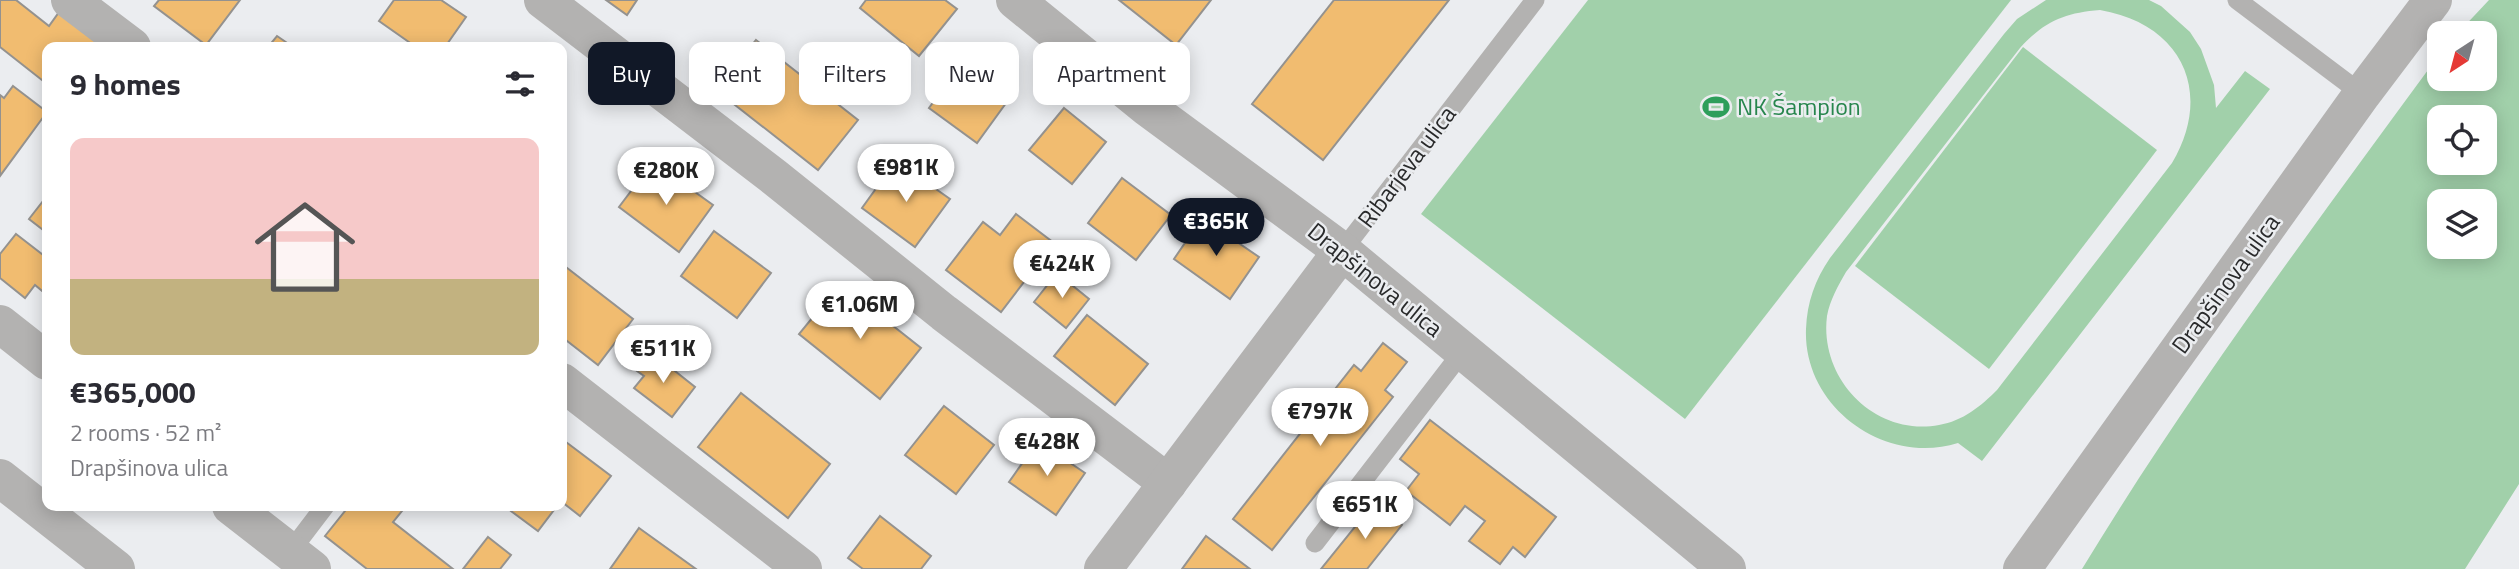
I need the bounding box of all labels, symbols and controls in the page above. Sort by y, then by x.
north arrow [2427,21,2497,91]
map controls [2427,21,2497,259]
chip: Buy [588,42,675,105]
chip: Rent [689,42,785,105]
chip: Filters [799,42,911,105]
chip: New [925,42,1019,105]
chip: Apartment [1033,42,1190,105]
text: 9 homes [70,61,181,107]
icon: filters [501,65,539,103]
place label: NK Šampion [1737,88,1861,124]
sports icon: NK Šampion [1701,92,1731,122]
street label: Ribarjeva ulica [1348,98,1464,235]
button: locate [2427,105,2497,175]
pin: €981K [857,144,955,204]
pin: €280K [617,148,715,207]
text: €981K [873,149,939,184]
text: €280K [633,152,699,187]
icon: home [242,184,368,310]
button: layers [2427,189,2497,259]
pin: €365K [1167,198,1265,258]
text: €365K [1183,203,1249,238]
street label: Drapšinova ulica [2162,206,2288,361]
street label: Drapšinova ulica [1300,213,1451,345]
pin: €424K [1013,240,1111,300]
text: €424K [1029,245,1095,280]
pin: €1.06M [803,282,917,341]
text: €1.06M [821,286,899,321]
pin: €511K [614,326,712,385]
text: €511K [630,330,696,365]
text: €365,000 [70,369,196,415]
pin: €797K [1271,388,1369,448]
text: €797K [1287,393,1353,428]
text: 2 rooms · 52 m² [70,415,221,450]
pin: €428K [998,419,1096,478]
text: €428K [1014,423,1080,458]
text: Drapšinova ulica [70,450,228,485]
pin: €651K [1316,482,1414,541]
text: €651K [1332,486,1398,521]

